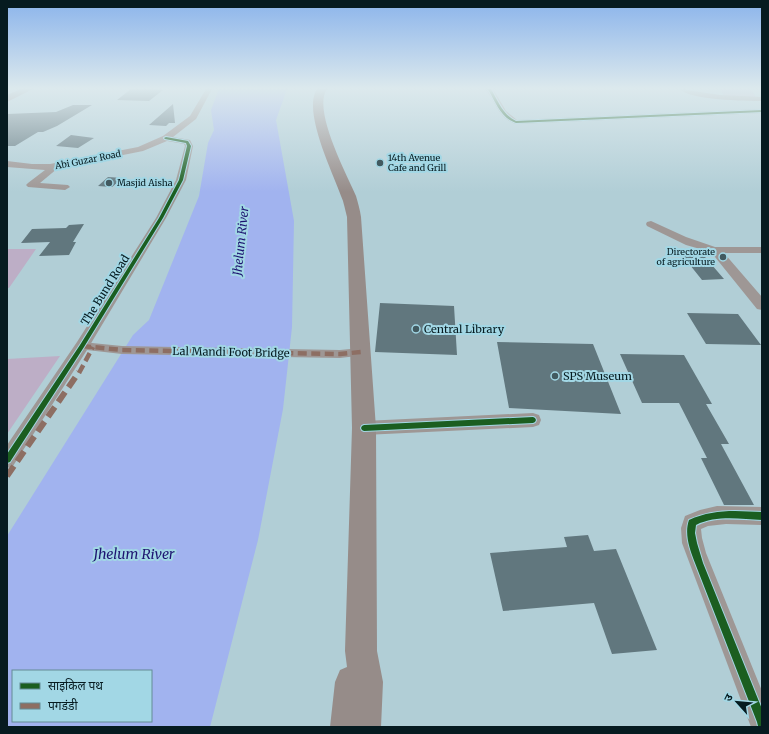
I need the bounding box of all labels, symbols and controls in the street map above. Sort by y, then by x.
street label: Abi Guzar Road [53,148,122,171]
place label: 14th Avenue Cafe and Grill [388,152,446,173]
marker: 14th Avenue Cafe and Grill [375,158,385,168]
place label: Masjid Aisha [117,177,173,188]
marker: Masjid Aisha [104,178,114,188]
water label: Jhelum River [229,204,252,278]
place label: Directorate of agriculture [657,246,715,267]
street label: The Bund Road [78,252,133,328]
marker: Directorate of agriculture [718,252,728,262]
place label: Central Library [424,322,505,336]
marker: Central Library [411,324,421,334]
street label: Lal Mandi Foot Bridge [172,344,290,360]
place label: SPS Museum [563,369,632,383]
marker: SPS Museum [550,371,560,381]
water label: Jhelum River [91,545,175,563]
legend [12,670,152,722]
text: साइकिल पथ [48,678,103,693]
north arrow [717,682,757,722]
text: उ [720,691,736,704]
text: पगडंडी [48,698,78,713]

